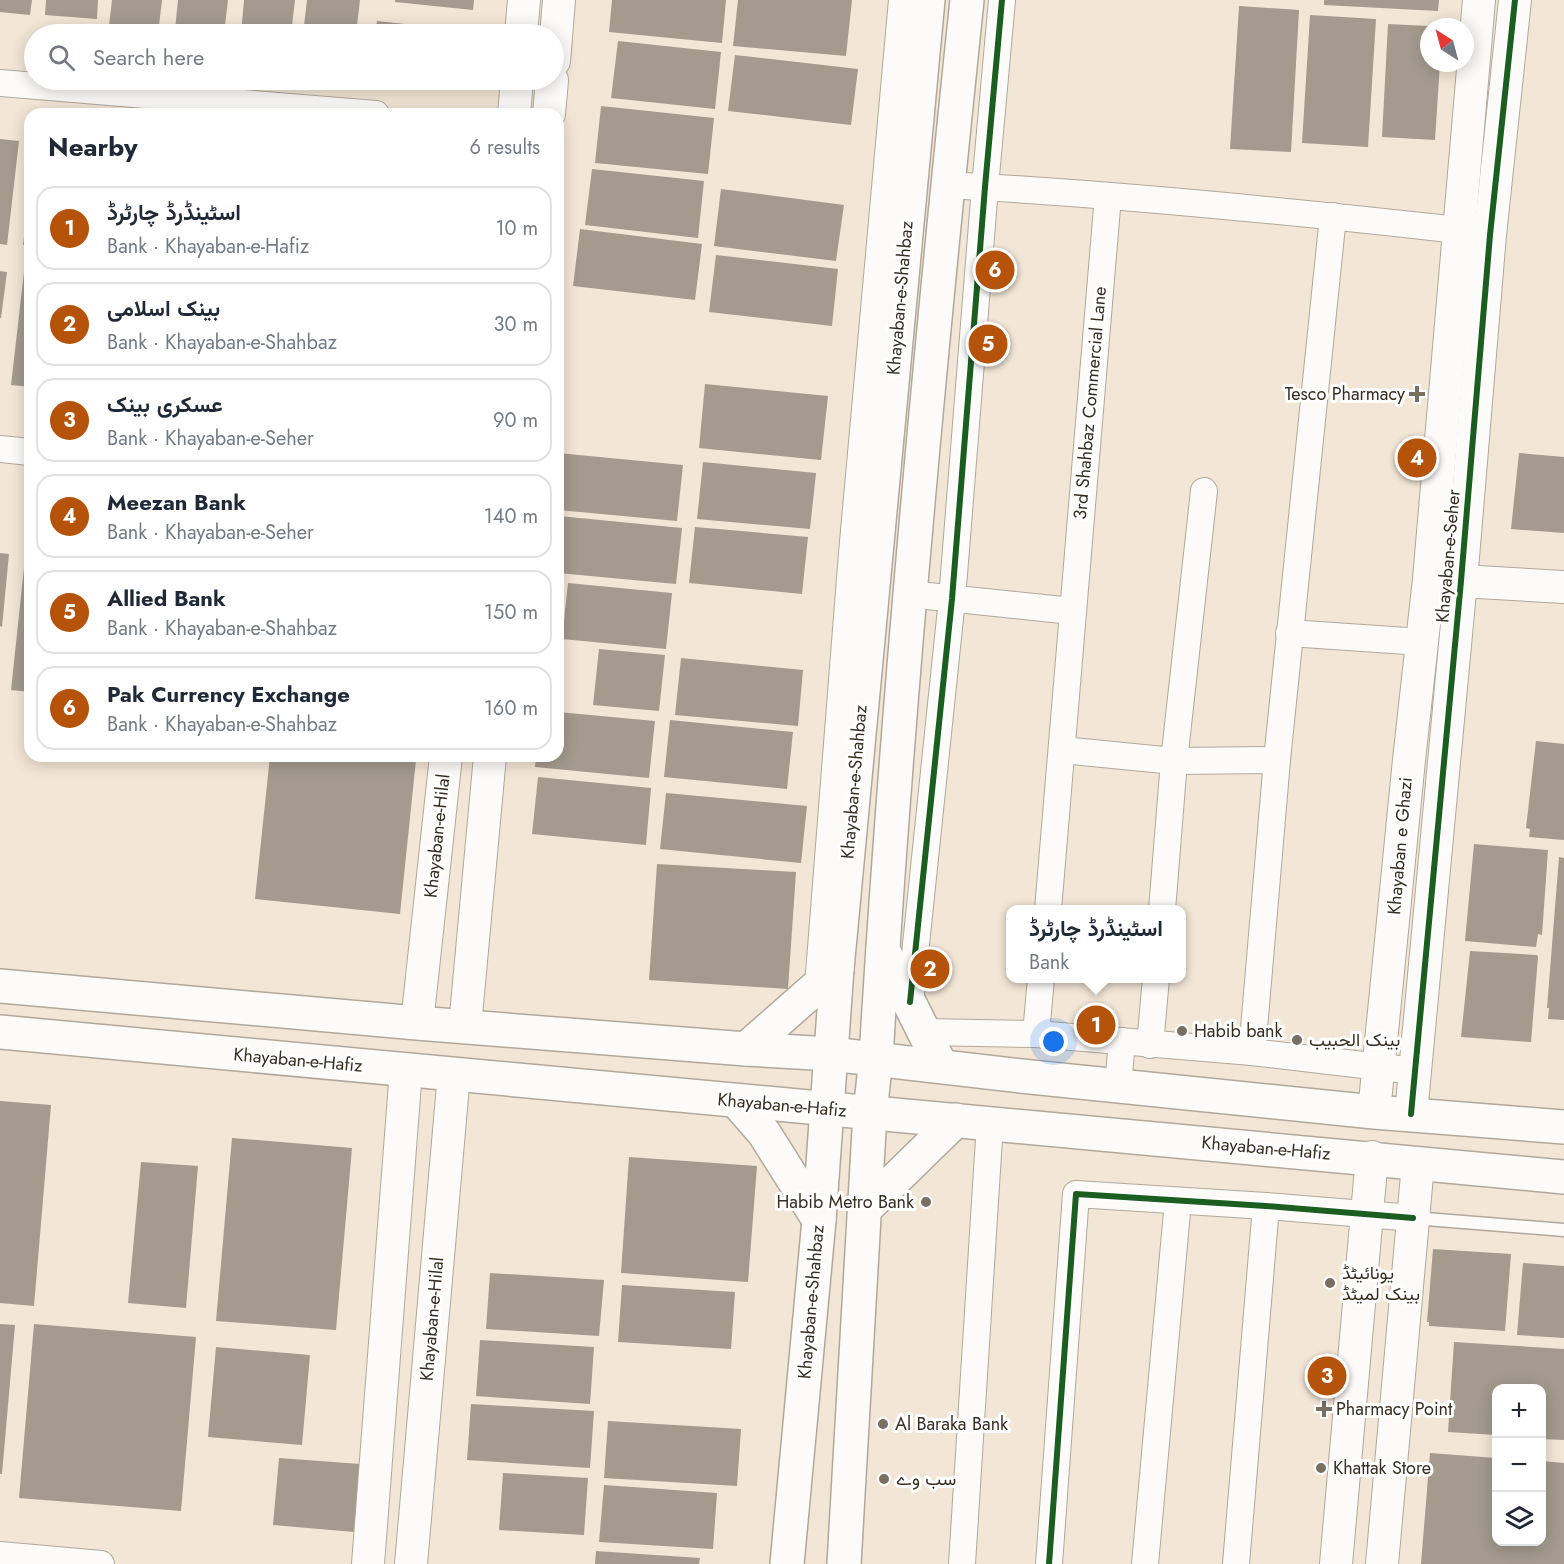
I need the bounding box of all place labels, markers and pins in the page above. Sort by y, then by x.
pin: 6 [976,248,1014,292]
pin: 5 [968,322,1008,366]
place label: Tesco Pharmacy [1285,381,1405,407]
marker: Tesco Pharmacy [1410,387,1424,401]
pin: 4 [1398,436,1436,480]
pin: 2 [910,946,950,992]
pin: 1 [1076,1002,1116,1048]
place label: Habib bank [1194,1018,1282,1044]
marker: Habib bank [1175,1024,1189,1038]
place label: بينک الحبيب [1309,1027,1400,1053]
marker: بينک الحبيب [1290,1033,1304,1047]
place label: Habib Metro Bank [776,1189,914,1215]
marker: Habib Metro Bank [919,1195,933,1209]
place label: یونائیٹڈ بینک لمیٹڈ [1342,1260,1420,1307]
marker: یونائیٹڈ بینک لمیٹڈ [1323,1276,1337,1290]
pin: 3 [1308,1354,1346,1398]
place label: Pharmacy Point [1336,1396,1453,1422]
marker: Pharmacy Point [1317,1402,1331,1416]
place label: Al Baraka Bank [895,1411,1008,1437]
marker: Al Baraka Bank [876,1417,890,1431]
place label: Khattak Store [1333,1455,1431,1481]
marker: Khattak Store [1314,1461,1328,1475]
place label: سب وے [896,1466,956,1492]
marker: سب وے [877,1472,891,1486]

